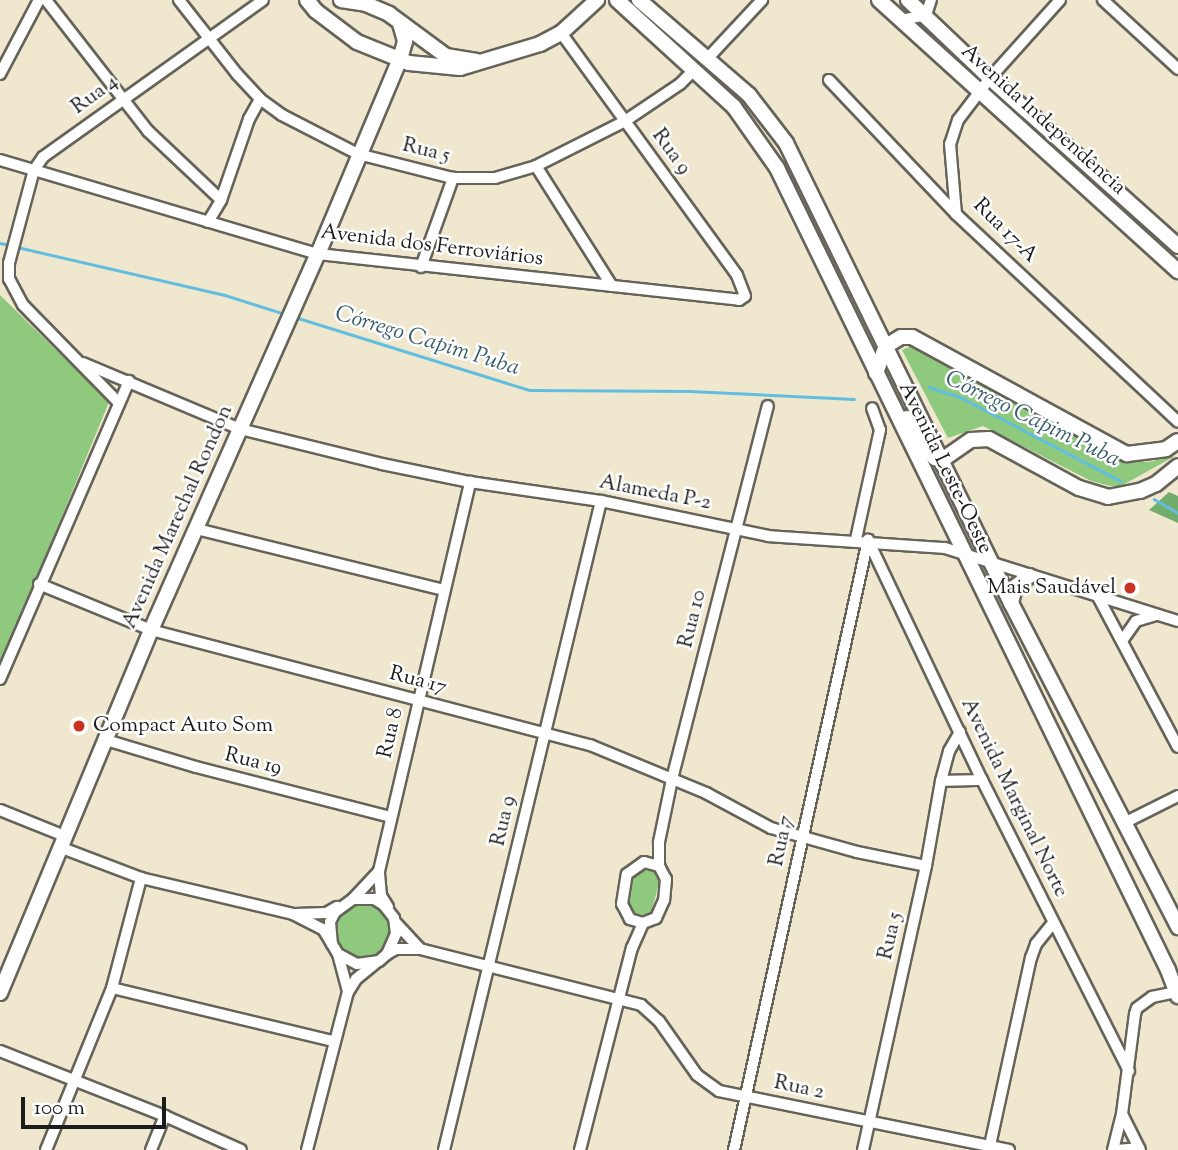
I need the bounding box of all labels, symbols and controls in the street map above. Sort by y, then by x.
street label: Avenida Independência [955,39,1131,201]
street label: Rua 4 [67,70,123,120]
street label: Rua 9 [646,124,696,180]
street label: Rua 5 [400,133,452,169]
street label: Rua 17-A [967,193,1043,269]
street label: Avenida dos Ferroviários [319,220,545,272]
water label: Córrego Capim Puba [331,301,523,383]
water label: Córrego Capim Puba [940,366,1124,474]
street label: Avenida Leste-Oeste [892,378,998,558]
street label: Avenida Marechal Rondon [117,401,239,633]
street label: Alameda P-2 [597,470,713,516]
place label: Mais Saudável [987,575,1116,601]
marker: Mais Saudável [1122,580,1138,596]
street label: Rua 10 [674,587,712,651]
street label: Rua 17 [387,661,449,701]
street label: Avenida Marginal Norte [955,694,1073,902]
street label: Rua 8 [373,705,409,761]
place label: Compact Auto Som [93,713,273,739]
marker: Compact Auto Som [71,718,87,734]
street label: Rua 19 [222,743,284,781]
street label: Rua 9 [486,793,522,849]
street label: Rua 7 [764,813,800,869]
street label: Rua 5 [873,910,909,962]
street label: Rua 2 [772,1070,826,1106]
scale bar [24,1084,170,1128]
text: 100 m [34,1094,85,1124]

